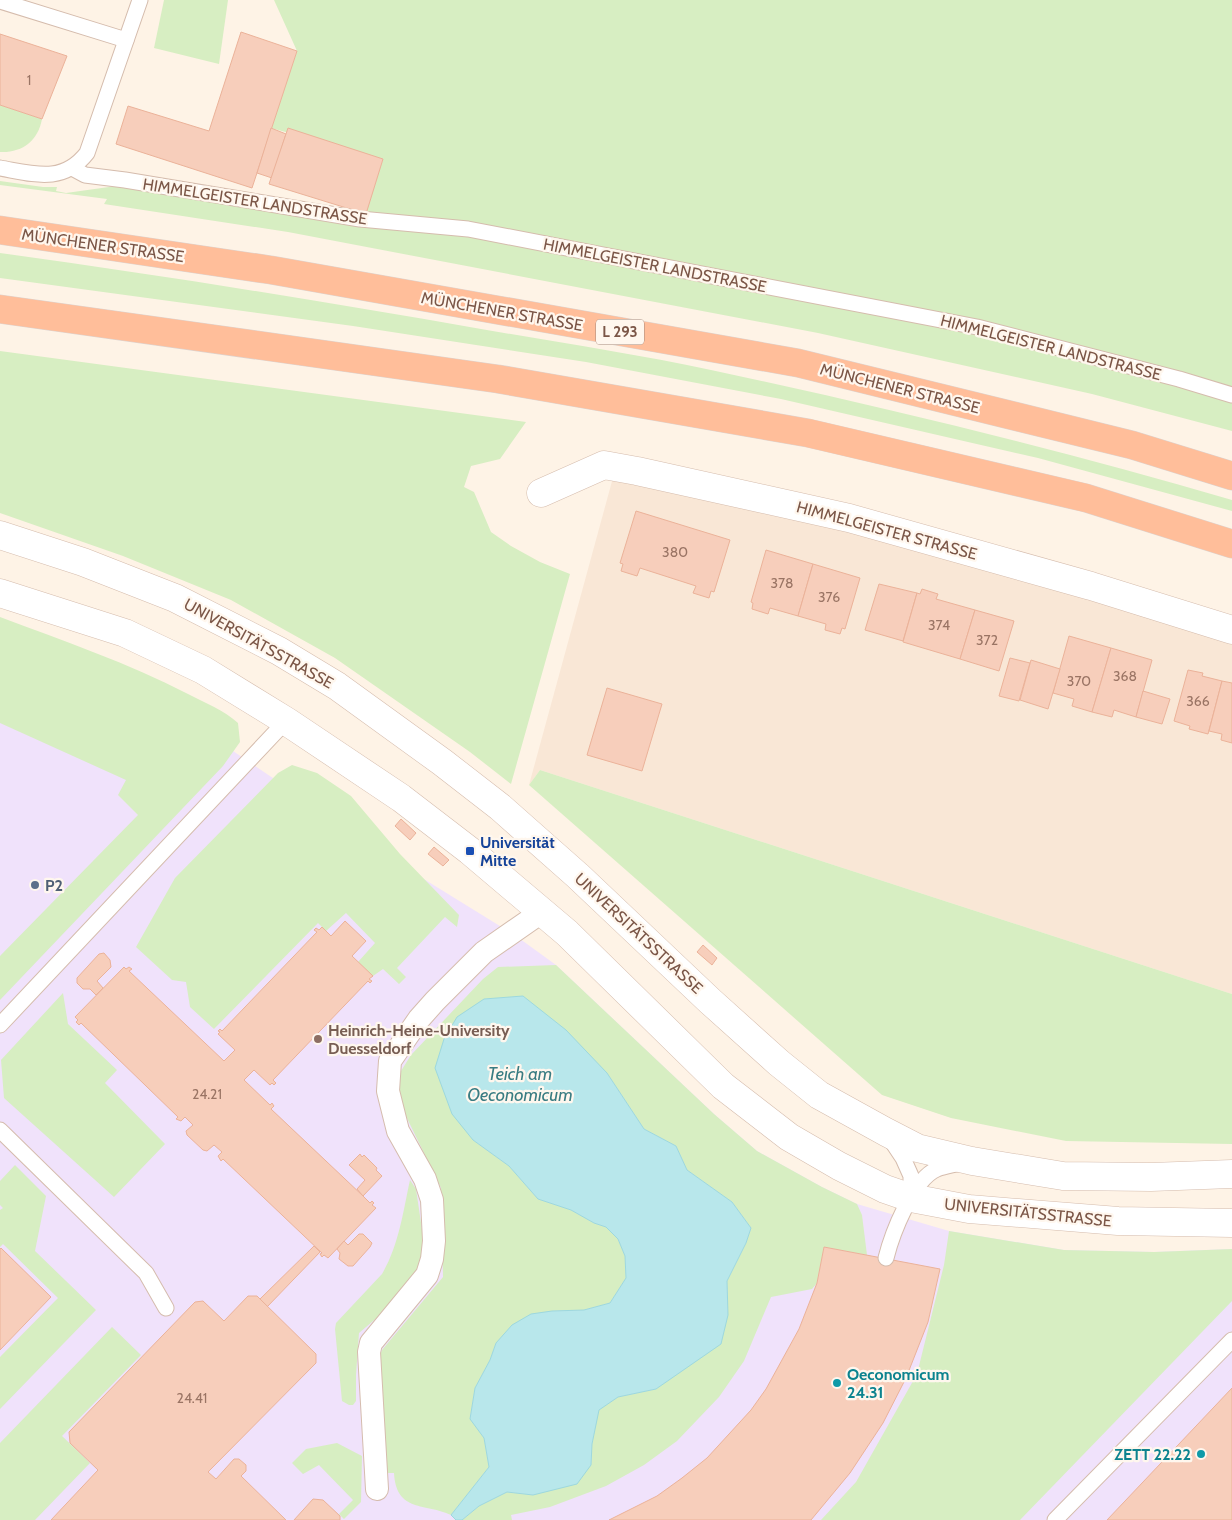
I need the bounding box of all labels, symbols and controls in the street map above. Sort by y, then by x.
house number: 1 [27,71,31,89]
street label: HIMMELGEISTER LANDSTRASSE [141,174,369,229]
street label: MÜNCHENER STRASSE [20,225,186,266]
street label: HIMMELGEISTER LANDSTRASSE [542,235,768,297]
street label: MÜNCHENER STRASSE [419,288,584,335]
street label: HIMMELGEISTER LANDSTRASSE [938,311,1163,384]
road number: L 293 [596,320,644,344]
street label: MÜNCHENER STRASSE [818,359,982,418]
street label: HIMMELGEISTER STRASSE [794,497,979,564]
house number: 380 [662,543,688,561]
house number: 378 [770,574,794,592]
house number: 376 [818,588,840,606]
street label: UNIVERSITÄTSSTRASSE [181,594,337,693]
house number: 374 [928,616,950,634]
house number: 372 [976,631,998,649]
house number: 368 [1113,667,1137,685]
house number: 370 [1067,672,1091,690]
house number: 366 [1186,692,1210,710]
place label: Universität Mitte [480,833,555,870]
marker: Universität Mitte [464,845,476,857]
street label: UNIVERSITÄTSSTRASSE [571,869,707,998]
place label: P2 [45,876,63,895]
marker: P2 [29,879,41,891]
place label: Heinrich-Heine-University Duesseldorf [328,1021,510,1058]
marker: Heinrich-Heine-University Duesseldorf [312,1033,324,1045]
water label: Teich am Oeconomicum [467,1063,573,1106]
house number: 24.21 [192,1085,222,1103]
street label: UNIVERSITÄTSSTRASSE [943,1194,1113,1231]
place label: Oeconomicum 24.31 [847,1365,949,1402]
marker: Oeconomicum 24.31 [831,1377,843,1389]
house number: 24.41 [177,1389,207,1407]
place label: ZETT 22.22 [1114,1445,1191,1464]
marker: ZETT 22.22 [1195,1448,1207,1460]

